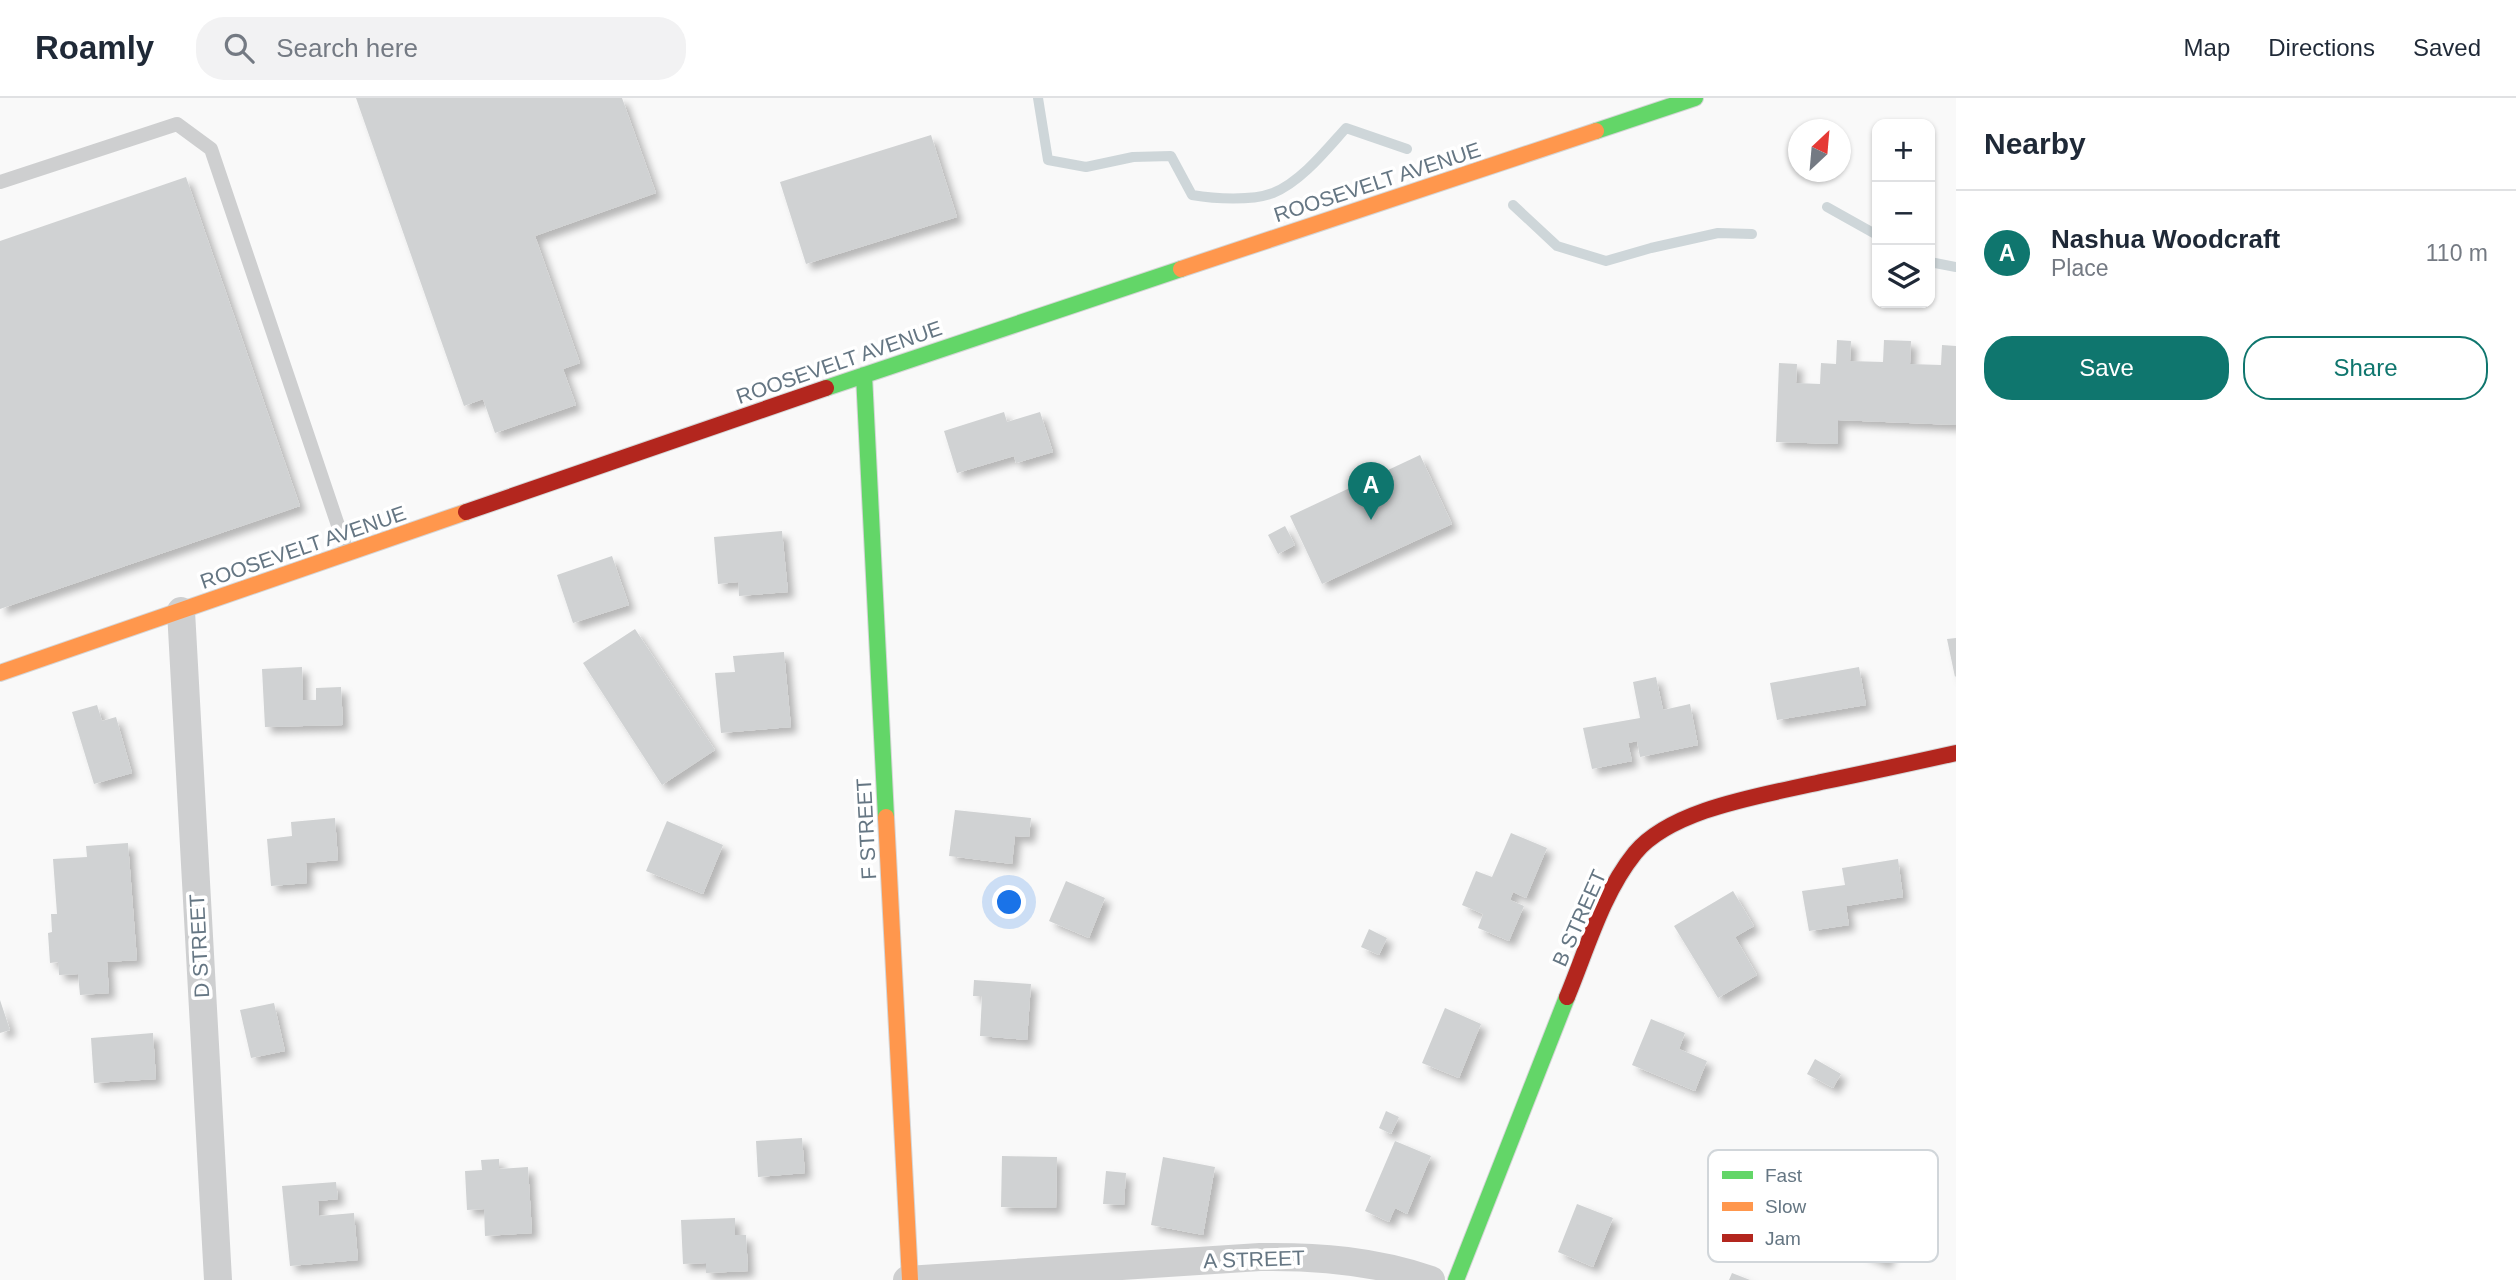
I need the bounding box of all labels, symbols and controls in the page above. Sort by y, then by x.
search box [196,17,686,80]
text: Roamly [35,29,154,66]
icon: search [220,29,258,67]
text: Search here [276,33,418,63]
text: Map [2184,34,2230,61]
text: Directions [2268,34,2375,61]
text: Saved [2413,34,2481,61]
north arrow [1788,119,1851,182]
map controls [1872,119,1935,308]
button: + [1872,119,1935,182]
text: Nearby [1984,127,2086,160]
street label: ROOSEVELT AVENUE [1271,138,1483,226]
button: − [1872,182,1935,245]
text: Nashua Woodcraft [2051,224,2280,254]
text: A [1999,240,2015,266]
text: 110 m [2426,240,2488,266]
button: layers [1872,245,1935,308]
text: Place [2051,255,2109,281]
street label: ROOSEVELT AVENUE [733,316,945,408]
button: Save [1984,336,2229,400]
button: Share [2243,336,2488,400]
pin: A [1348,462,1394,520]
street label: ROOSEVELT AVENUE [197,501,409,593]
street label: F STREET [852,778,880,880]
street label: B STREET [1548,866,1610,970]
your location [992,885,1026,919]
street label: D STREET [185,893,213,998]
legend [1708,1150,1938,1262]
text: Fast [1765,1165,1803,1186]
text: Slow [1765,1196,1806,1217]
text: Jam [1765,1228,1801,1249]
street label: A STREET [1203,1246,1305,1272]

